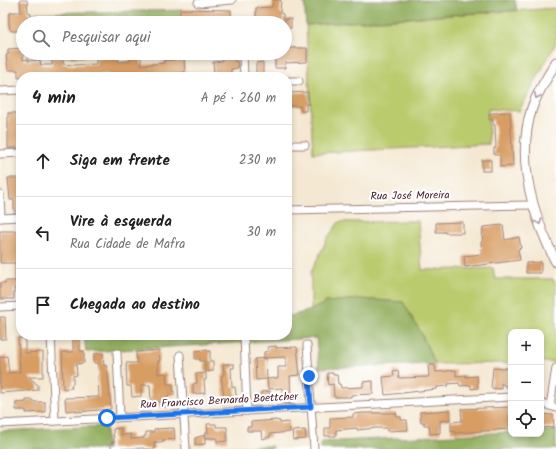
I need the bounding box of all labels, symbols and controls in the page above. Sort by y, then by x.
search box [16,16,292,60]
text: Pesquisar aqui [62,26,151,50]
icon: search [30,27,52,49]
text: 4 min [32,85,76,112]
text: A pé · 260 m [201,88,276,109]
one-way arrow [534,92,542,99]
text: Siga em frente [70,149,170,173]
icon: ahead [32,150,54,172]
text: 230 m [239,150,276,171]
street label: Rua José Moreira [370,186,450,206]
text: Vire à esquerda [70,210,172,234]
one-way arrow [534,219,543,226]
icon: left [32,222,54,244]
text: 30 m [247,222,276,243]
text: Rua Cidade de Mafra [70,234,185,255]
text: Chegada ao destino [70,293,200,317]
icon: arrive [32,294,54,316]
map controls [508,329,544,437]
button: + [508,329,544,365]
button: − [508,365,544,401]
route end [300,367,318,385]
street label: Rua Francisco Bernardo Boettcher [140,388,300,414]
button: locate [508,401,544,437]
route start [98,409,116,427]

